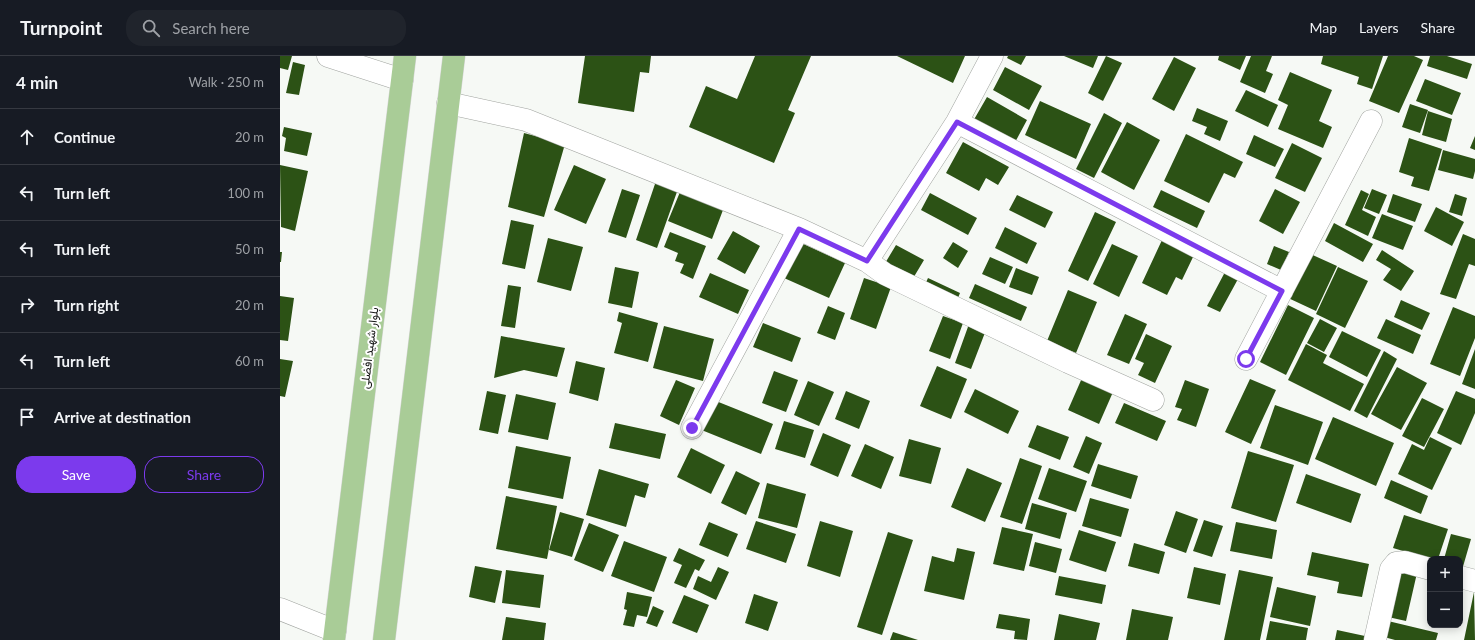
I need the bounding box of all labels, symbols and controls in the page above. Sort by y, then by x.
search box [126,10,406,46]
text: Turnpoint [20,16,102,39]
icon: search [140,17,162,39]
text: Search here [172,19,250,37]
text: Map [1309,19,1337,36]
text: Layers [1359,19,1399,36]
text: Share [1421,19,1455,36]
text: 4 min [16,72,58,93]
text: Walk · 250 m [188,74,264,90]
icon: ahead [16,126,38,148]
text: Continue [54,128,115,146]
text: 20 m [235,129,264,145]
icon: left [16,182,38,204]
text: Turn left [54,184,110,202]
text: 100 m [227,185,264,201]
icon: left [16,238,38,260]
text: Turn left [54,240,110,258]
text: 50 m [235,241,264,257]
icon: right [16,294,38,316]
text: Turn right [54,296,119,314]
text: 20 m [235,297,264,313]
street label: بلوار شهید افضلی [357,306,382,390]
icon: left [16,350,38,372]
route start [1237,350,1255,368]
text: Turn left [54,352,110,370]
text: 60 m [235,353,264,369]
icon: arrive [16,406,38,428]
text: Arrive at destination [54,408,191,426]
route end [683,419,701,437]
button: Save [16,456,136,493]
button: Share [144,456,264,493]
map controls [1427,556,1463,628]
button: + [1427,556,1463,592]
button: − [1427,592,1463,628]

